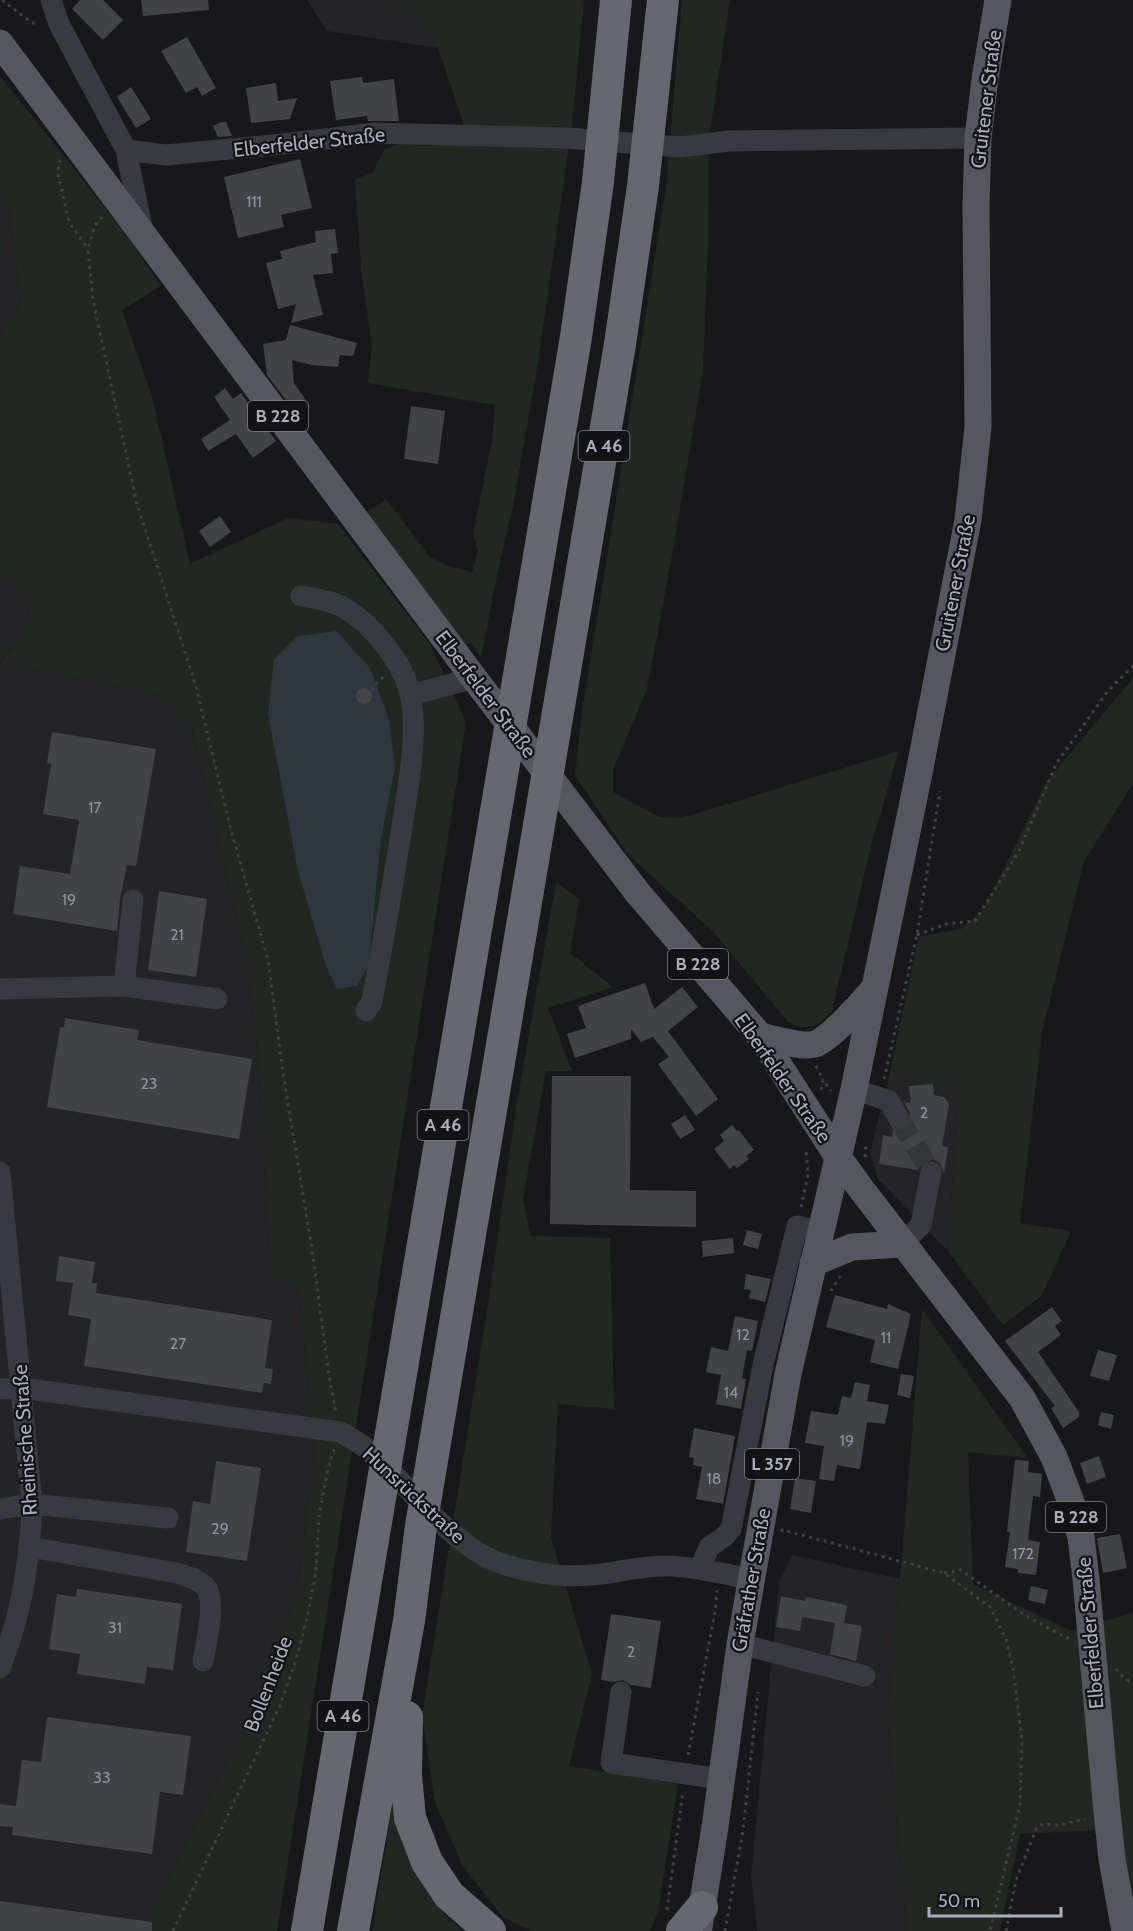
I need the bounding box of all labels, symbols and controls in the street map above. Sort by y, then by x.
street label: Gruitener Straße [966,29,1006,169]
street label: Elberfelder Straße [232,122,386,162]
house number: 111 [246,192,262,211]
road number: B 228 [248,401,308,431]
road number: A 46 [578,431,630,461]
street label: Gruitener Straße [930,512,980,654]
street label: Elberfelder Straße [431,626,541,762]
house number: 17 [88,798,102,817]
house number: 19 [62,890,76,909]
house number: 21 [170,925,184,944]
road number: B 228 [668,949,728,979]
street label: Elberfelder Straße [729,1009,837,1147]
house number: 23 [140,1074,158,1093]
house number: 2 [920,1103,928,1122]
road number: A 46 [418,1110,468,1140]
house number: 12 [736,1325,750,1344]
house number: 11 [881,1328,891,1347]
house number: 27 [170,1334,186,1353]
street label: Rheinische Straße [8,1364,42,1516]
house number: 14 [724,1383,738,1402]
house number: 19 [840,1431,854,1450]
street label: Hunsrückstraße [358,1441,470,1549]
road number: L 357 [745,1449,799,1479]
house number: 18 [707,1469,721,1488]
road number: B 228 [1046,1502,1106,1532]
street label: Gräfrather Straße [727,1506,775,1654]
house number: 29 [211,1519,229,1538]
house number: 172 [1012,1544,1034,1563]
street label: Elberfelder Straße [1071,1556,1109,1710]
house number: 31 [108,1618,122,1637]
street label: Bollenheide [239,1633,297,1735]
house number: 2 [627,1642,635,1661]
road number: A 46 [318,1701,368,1731]
house number: 33 [93,1768,111,1787]
scale bar [929,1880,1061,1918]
text: 50 m [938,1890,980,1912]

